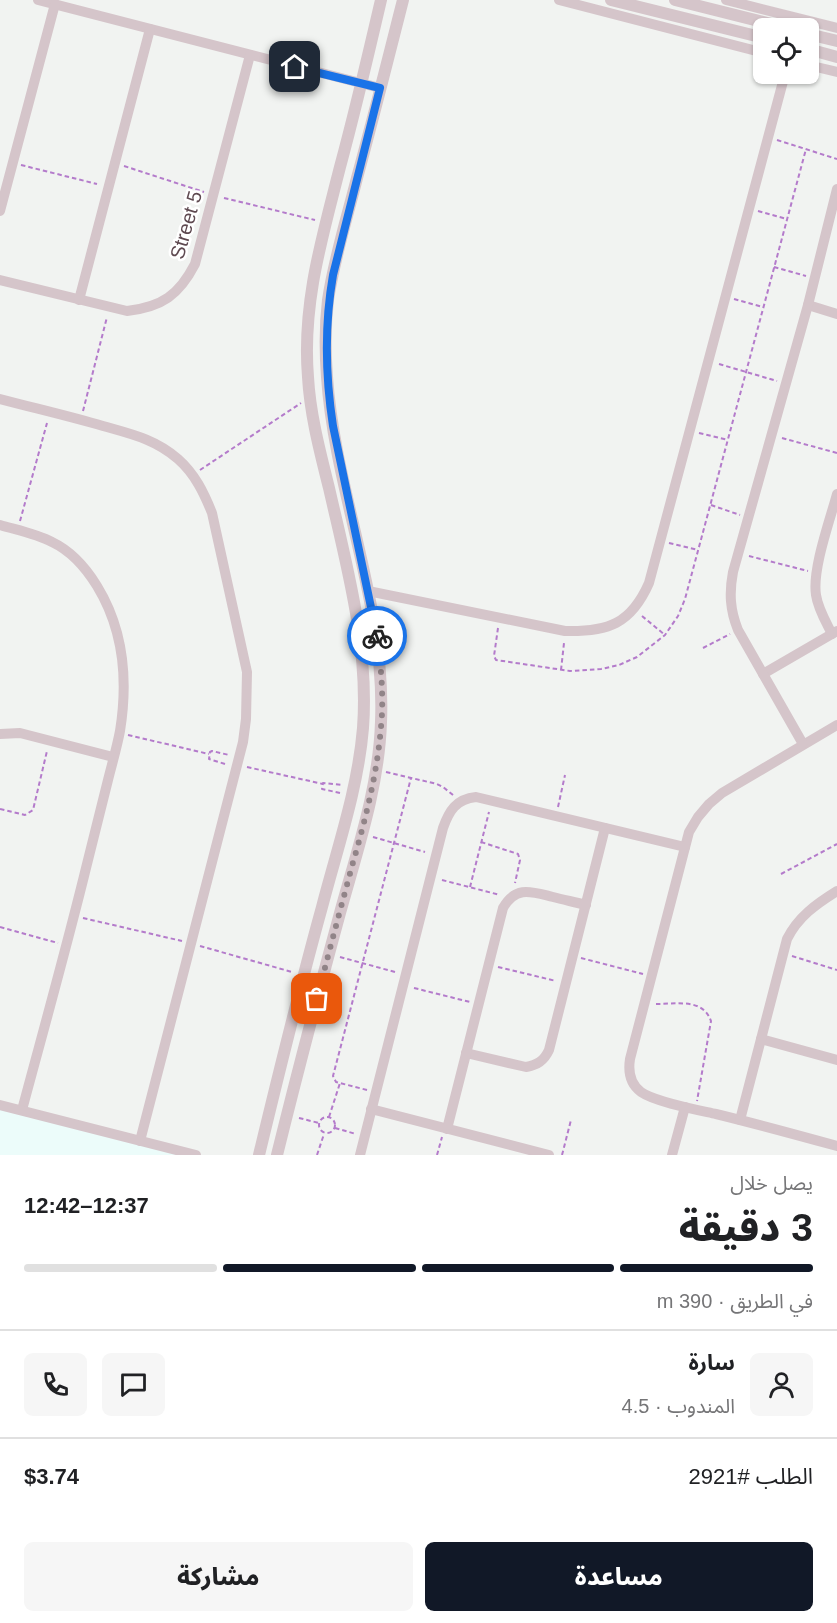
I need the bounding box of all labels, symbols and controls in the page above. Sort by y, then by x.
map controls [753,18,819,84]
button: locate [753,18,819,84]
pin [269,41,320,92]
icon: home [278,50,311,83]
street label: Street 5 [166,188,206,262]
courier [347,606,407,666]
icon: bike [361,620,394,653]
pin [291,973,342,1024]
icon: bag [300,982,333,1015]
text: يصل خلال [730,1172,813,1194]
text: 12:37–12:42 [24,1193,149,1218]
text: 3 دقيقة [679,1206,813,1249]
text: في الطريق · 390 m [657,1290,813,1312]
text: سارة [689,1350,735,1375]
button: phone [24,1353,87,1416]
button: chat [102,1353,165,1416]
button: person [750,1353,813,1416]
text: المندوب · 4.5 [622,1395,735,1417]
text: $3.74 [24,1464,79,1489]
text: الطلب #2921 [688,1464,813,1489]
button: مشاركة [24,1542,413,1611]
button: مساعدة [425,1542,813,1611]

